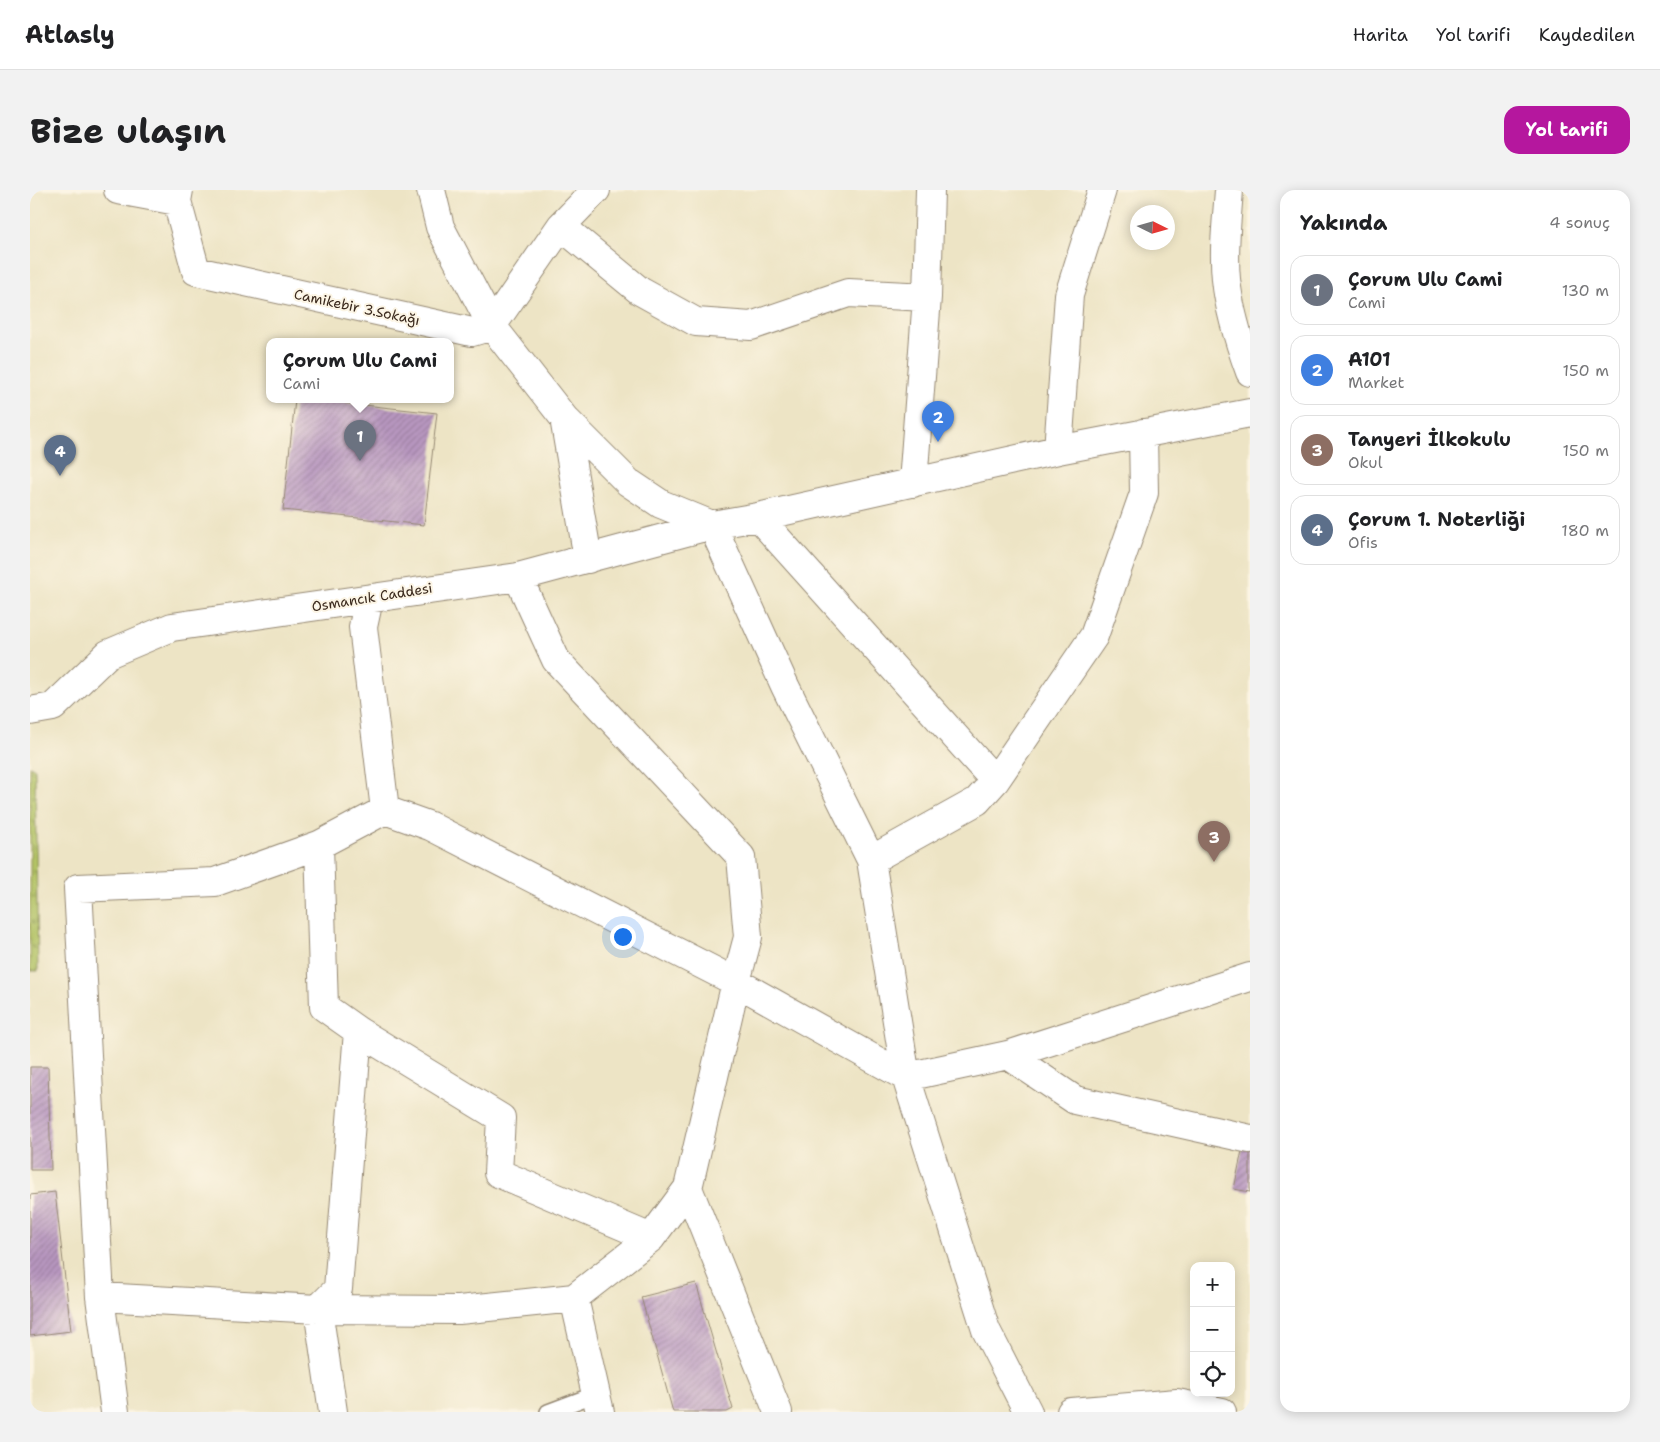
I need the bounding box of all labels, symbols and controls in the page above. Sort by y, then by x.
text: Atlasly [25,19,115,51]
text: Harita [1353,23,1408,47]
text: Yol tarifi [1436,23,1511,47]
text: Kaydedilen [1539,23,1635,47]
button: Yol tarifi [1504,106,1630,154]
text: Bize ulaşın [30,107,226,154]
north arrow [1130,205,1175,250]
text: Yakında [1300,209,1387,237]
text: 4 sonuç [1549,212,1610,233]
text: Çorum Ulu Cami [1348,267,1502,292]
text: 1 [1313,280,1321,301]
text: 130 m [1562,280,1609,301]
street label: Camikebir 3.Sokağı [292,285,422,329]
text: Cami [1348,292,1386,313]
popup [266,338,454,403]
text: A101 [1348,347,1391,372]
text: Çorum Ulu Cami [283,348,437,373]
text: 2 [1311,360,1323,381]
text: 150 m [1562,360,1609,381]
text: Market [1348,372,1405,393]
text: Cami [283,373,321,394]
pin: 2 [922,401,954,442]
pin: 1 [344,420,376,461]
text: Tanyeri İlkokulu [1348,427,1511,452]
pin: 4 [44,435,76,476]
text: 3 [1311,440,1323,461]
text: 150 m [1562,440,1609,461]
text: Okul [1348,452,1382,473]
text: Çorum 1. Noterliği [1348,507,1525,532]
text: 4 [1311,520,1323,541]
text: 180 m [1561,520,1609,541]
text: Ofis [1348,532,1378,553]
street label: Osmancık Caddesi [310,579,434,615]
pin: 3 [1198,821,1230,862]
your location [610,924,636,950]
map controls [1190,1262,1235,1397]
button: + [1190,1262,1235,1307]
button: − [1190,1307,1235,1352]
button: locate [1190,1352,1235,1397]

